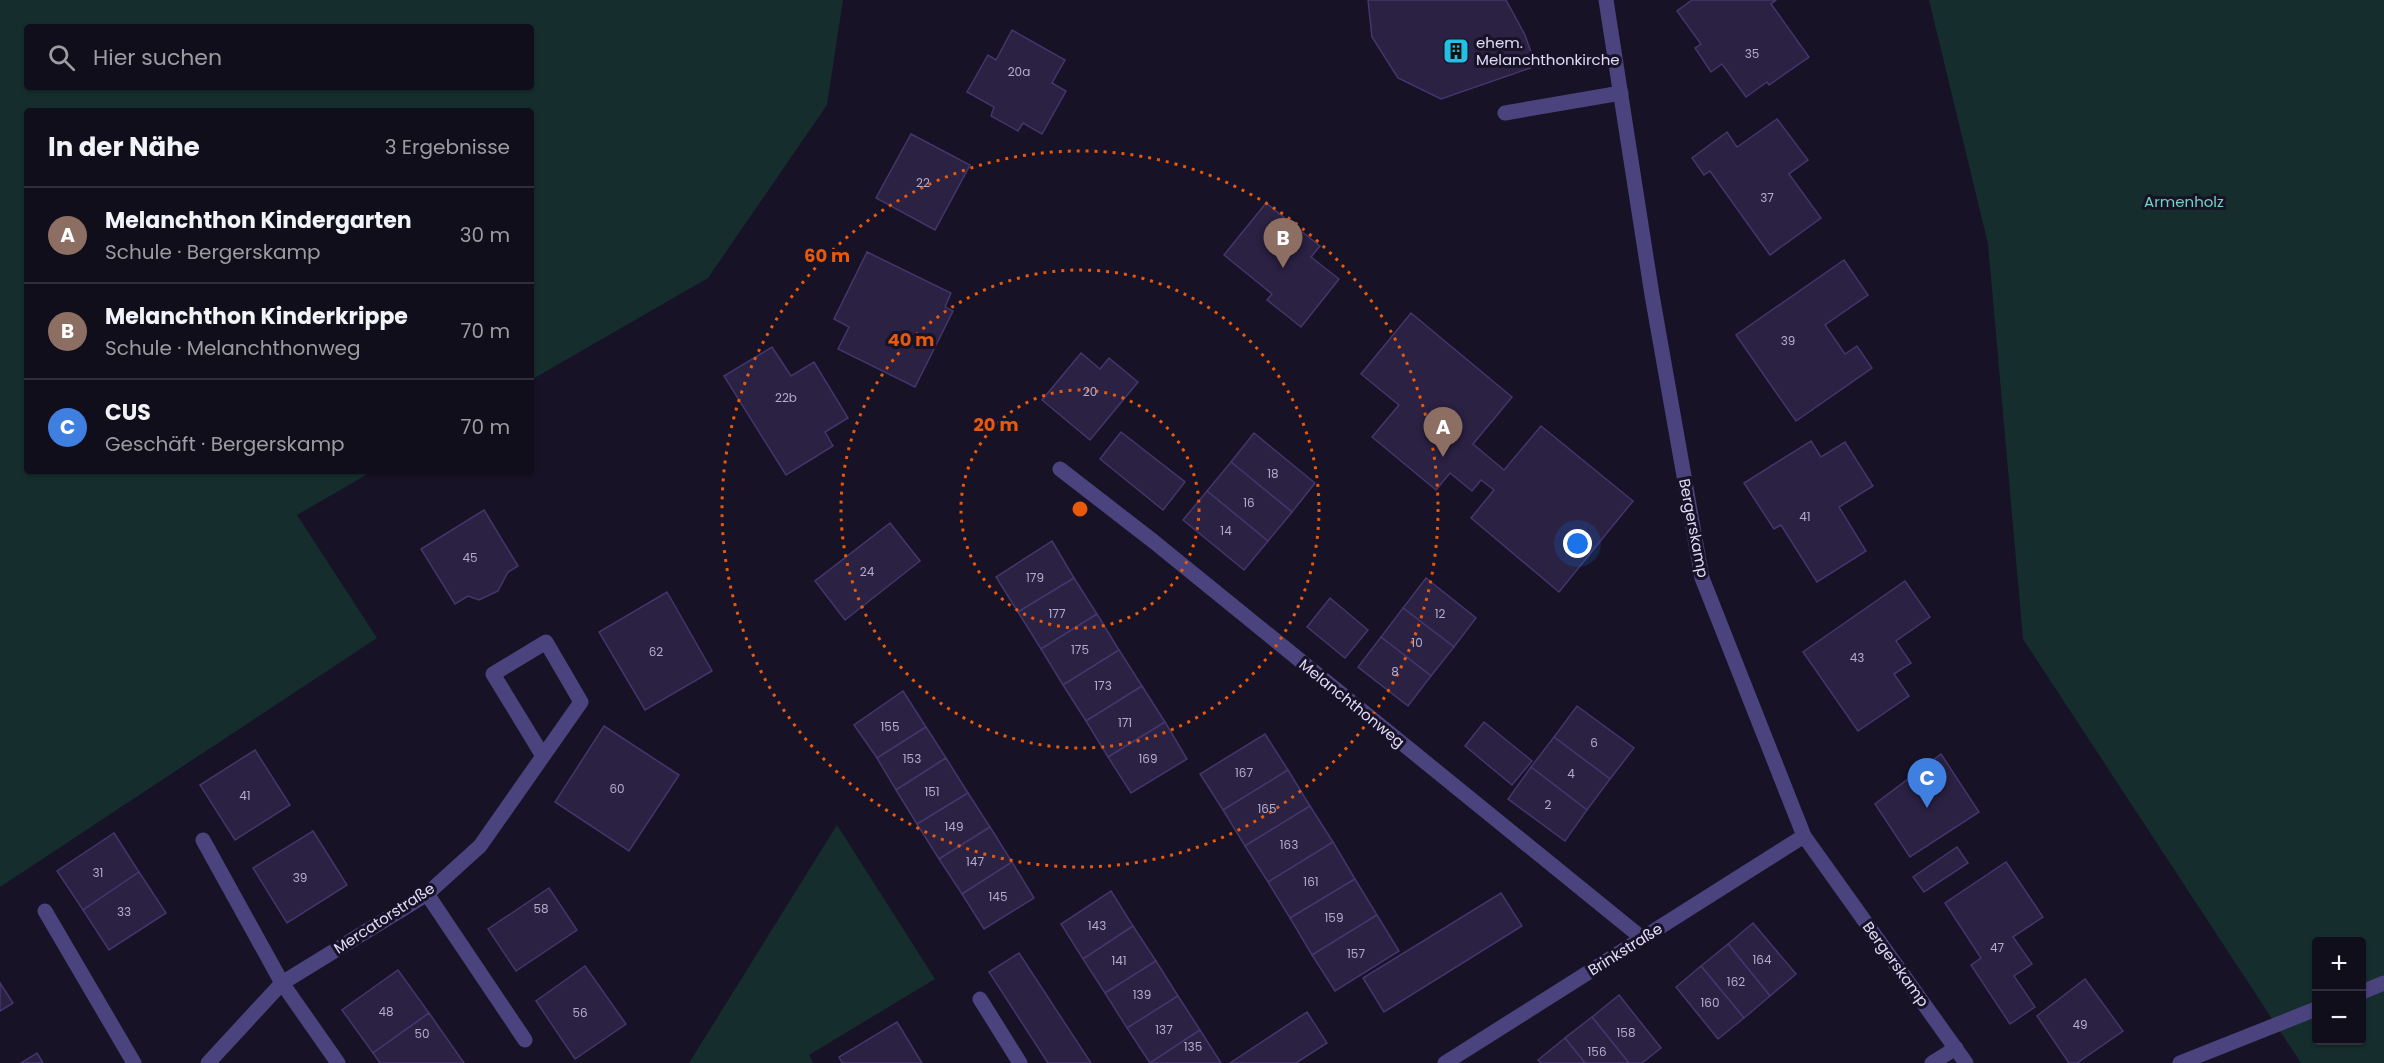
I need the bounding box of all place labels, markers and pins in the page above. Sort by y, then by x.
place label: ehem. Melanchthonkirche [1476,32,1620,70]
building icon: ehem. Melanchthonkirche [1441,36,1471,66]
pin: B [1264,218,1302,268]
pin: A [1424,408,1462,457]
centre of rings [1070,499,1090,519]
pin: C [1908,758,1946,808]

